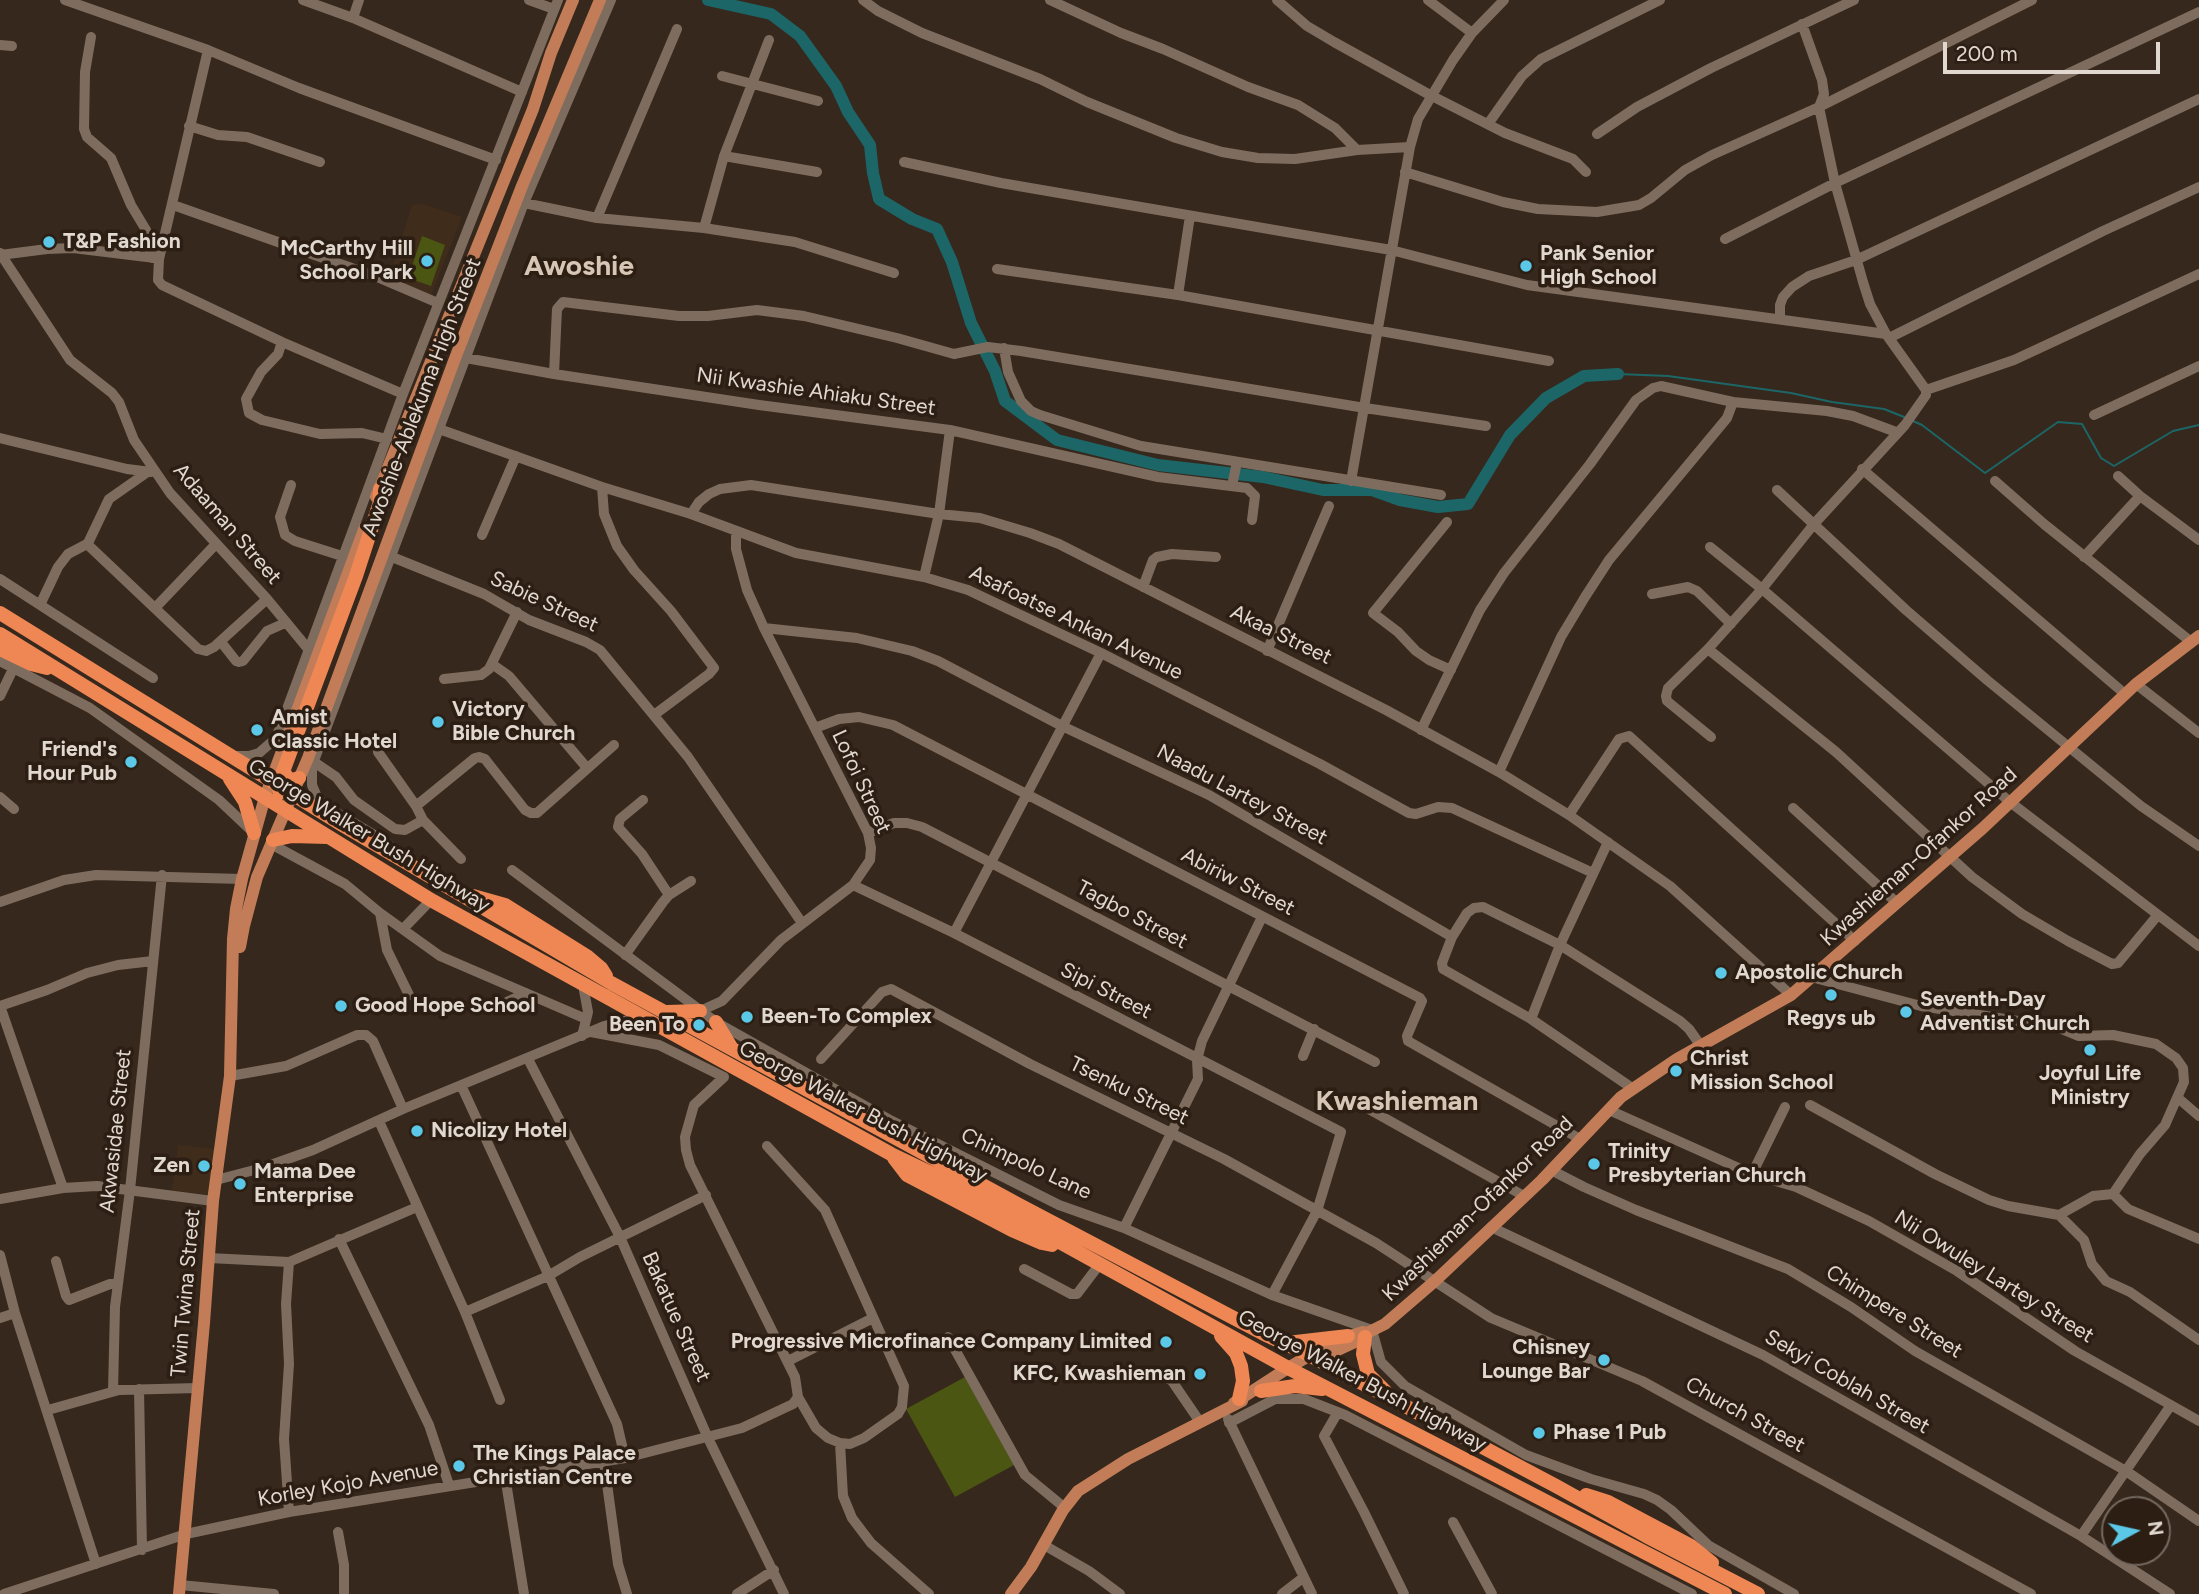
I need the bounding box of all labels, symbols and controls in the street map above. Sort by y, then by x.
scale bar [1947,28,2164,72]
text: 200 m [1956,41,2018,66]
place label: T&P Fashion [63,229,181,255]
marker: T&P Fashion [41,234,57,250]
place label: McCarthy Hill School Park [280,236,413,286]
place label: Pank Senior High School [1540,241,1657,291]
district label: Awoshie [524,250,634,284]
marker: McCarthy Hill School Park [419,253,435,269]
street label: Awoshie-Ablekuma High Street [357,254,487,540]
marker: Pank Senior High School [1518,258,1534,274]
street label: Nii Kwashie Ahiaku Street [695,363,937,421]
street label: Adaaman Street [168,458,286,590]
street label: Asafoatse Ankan Avenue [965,560,1187,686]
street label: Sabie Street [486,566,602,638]
street label: Akaa Street [1226,600,1336,670]
place label: Victory Bible Church [452,697,575,747]
place label: Amist Classic Hotel [271,705,397,755]
marker: Victory Bible Church [430,714,446,730]
marker: Amist Classic Hotel [249,722,265,738]
street label: Lofoi Street [826,726,896,838]
place label: Friend's Hour Pub [27,737,117,787]
street label: Naadu Lartey Street [1152,739,1332,851]
marker: Friend's Hour Pub [123,754,139,770]
street label: George Walker Bush Highway [244,754,494,918]
street label: Kwashieman-Ofankor Road [1816,762,2022,952]
street label: Abiriw Street [1177,843,1299,921]
street label: Tagbo Street [1072,875,1192,955]
street label: Sipi Street [1056,957,1156,1025]
place label: Apostolic Church [1735,960,1903,986]
marker: Apostolic Church [1713,965,1729,981]
marker: Regys ub [1823,987,1839,1003]
place label: Seventh-Day Adventist Church [1920,987,2090,1037]
place label: Good Hope School [355,993,535,1019]
marker: Good Hope School [333,998,349,1014]
place label: Been-To Complex [761,1004,932,1030]
marker: Seventh-Day Adventist Church [1898,1004,1914,1020]
place label: Regys ub [1786,1006,1876,1032]
marker: Been-To Complex [739,1009,755,1025]
place label: Been To [609,1012,685,1038]
marker: Been To [691,1017,707,1033]
street label: George Walker Bush Highway [735,1036,991,1188]
marker: Joyful Life Ministry [2082,1042,2098,1058]
place label: Christ Mission School [1690,1046,1833,1096]
street label: Akwasidae Street [95,1048,137,1214]
street label: Tsenku Street [1065,1051,1193,1131]
place label: Joyful Life Ministry [2039,1061,2141,1111]
marker: Christ Mission School [1668,1063,1684,1079]
district label: Kwashieman [1316,1085,1478,1119]
street label: Kwashieman-Ofankor Road [1377,1111,1579,1307]
place label: Nicolizy Hotel [431,1118,567,1144]
marker: Nicolizy Hotel [409,1123,425,1139]
street label: Chimpolo Lane [957,1123,1095,1205]
place label: Trinity Presbyterian Church [1608,1139,1806,1189]
place label: Zen [153,1153,190,1179]
marker: Trinity Presbyterian Church [1586,1156,1602,1172]
marker: Zen [196,1158,212,1174]
place label: Mama Dee Enterprise [254,1159,356,1209]
marker: Mama Dee Enterprise [232,1176,248,1192]
street label: Nii Owuley Lartey Street [1890,1205,2098,1349]
street label: Twin Twina Street [166,1208,206,1378]
street label: Bakatue Street [636,1248,716,1386]
street label: Chimpere Street [1821,1260,1967,1364]
street label: George Walker Bush Highway [1234,1305,1490,1457]
street label: Sekyi Coblah Street [1760,1325,1934,1439]
place label: Progressive Microfinance Company Limited [731,1329,1152,1355]
marker: Progressive Microfinance Company Limited [1158,1334,1174,1350]
place label: Chisney Lounge Bar [1481,1335,1590,1385]
marker: Chisney Lounge Bar [1596,1352,1612,1368]
place label: KFC, Kwashieman [1013,1361,1186,1387]
marker: KFC, Kwashieman [1192,1366,1208,1382]
street label: Church Street [1681,1372,1809,1458]
place label: Phase 1 Pub [1553,1420,1666,1446]
marker: Phase 1 Pub [1531,1425,1547,1441]
place label: The Kings Palace Christian Centre [473,1441,636,1491]
street label: Korley Kojo Avenue [256,1456,440,1512]
marker: The Kings Palace Christian Centre [451,1458,467,1474]
north arrow [2101,1496,2171,1566]
text: N [2143,1519,2168,1537]

